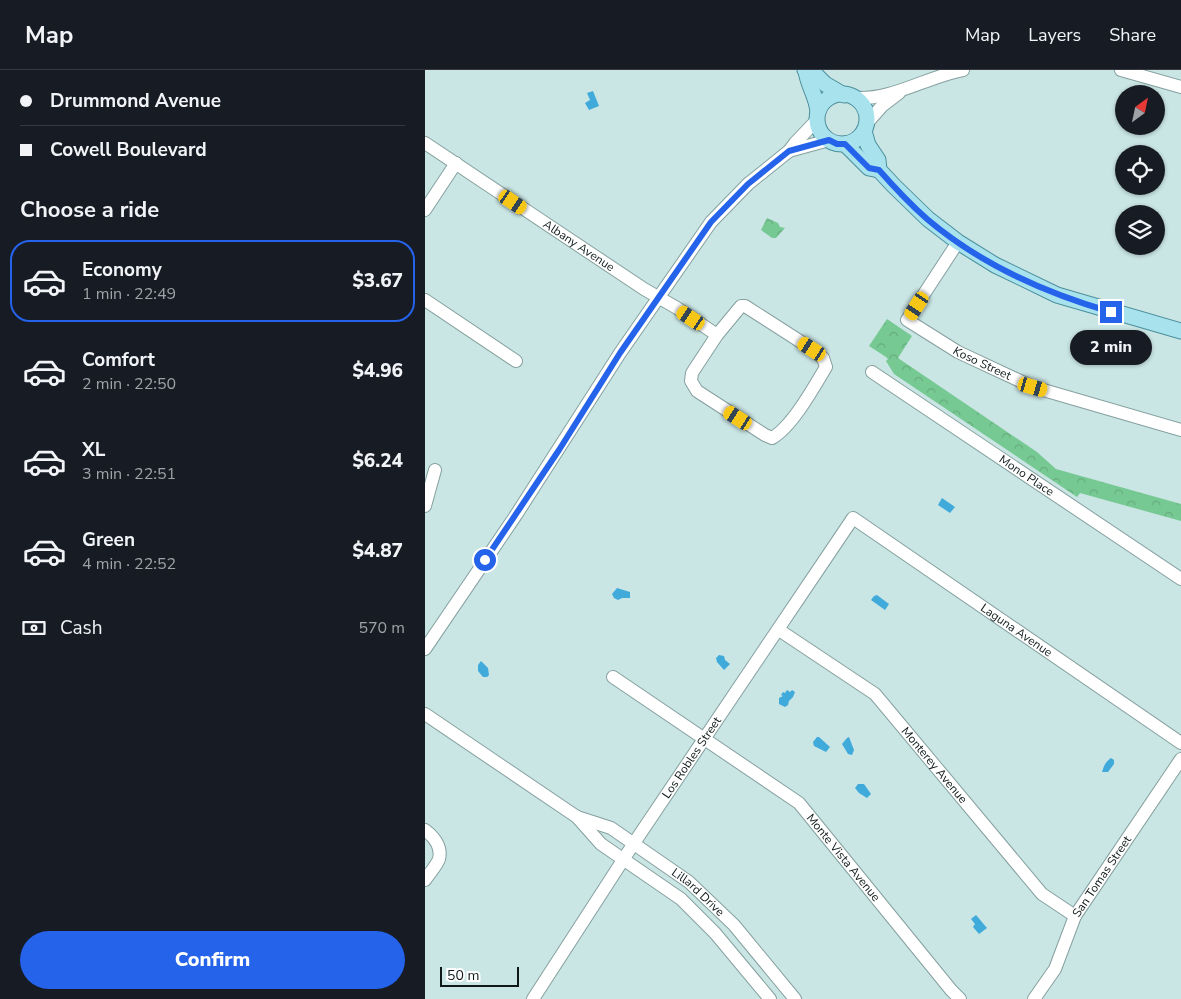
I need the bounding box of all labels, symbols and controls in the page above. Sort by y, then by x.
text: Map [25,19,73,51]
text: Map [965,23,1000,47]
text: Layers [1028,23,1081,47]
text: Share [1109,23,1156,47]
north arrow [1115,85,1165,135]
map controls [1115,85,1165,255]
text: Drummond Avenue [50,88,221,114]
text: Cowell Boulevard [50,137,207,163]
button: locate [1115,145,1165,195]
car [496,187,529,217]
text: Choose a ride [20,195,159,225]
button: layers [1115,205,1165,255]
street label: Albany Avenue [540,216,618,275]
text: Economy [82,257,162,283]
icon: car [22,259,67,304]
text: $3.67 [352,268,403,294]
text: 1 min · 22:49 [82,283,176,305]
car [902,289,931,323]
route end [1100,301,1122,323]
car [674,303,707,333]
callout: 2 min [1070,330,1152,364]
car [795,335,828,363]
text: 2 min [1090,336,1132,358]
street label: Koso Street [950,343,1014,384]
text: Comfort [82,347,155,373]
icon: car [22,349,67,394]
text: $4.96 [352,358,403,384]
text: 2 min · 22:50 [82,373,176,395]
car [1016,376,1049,398]
car [721,404,754,432]
text: XL [82,437,105,463]
icon: car [22,439,67,484]
text: $6.24 [352,448,403,474]
street label: Mono Place [996,451,1057,500]
text: 3 min · 22:51 [82,463,176,485]
text: Green [82,527,135,553]
icon: car [22,529,67,574]
text: $4.87 [352,538,403,564]
route start [474,549,496,571]
text: 4 min · 22:52 [82,553,176,575]
street label: Laguna Avenue [977,600,1056,660]
icon: cash [20,614,48,642]
text: Cash [60,615,102,641]
text: 570 m [358,617,405,639]
street label: Los Robles Street [658,713,725,801]
street label: Monterey Avenue [898,724,971,807]
street label: Monte Vista Avenue [803,810,884,905]
street label: San Tomas Street [1068,832,1135,920]
street label: Lillard Drive [668,864,728,920]
button: Confirm [20,931,405,989]
scale bar [440,964,519,987]
text: 50 m [447,966,479,985]

